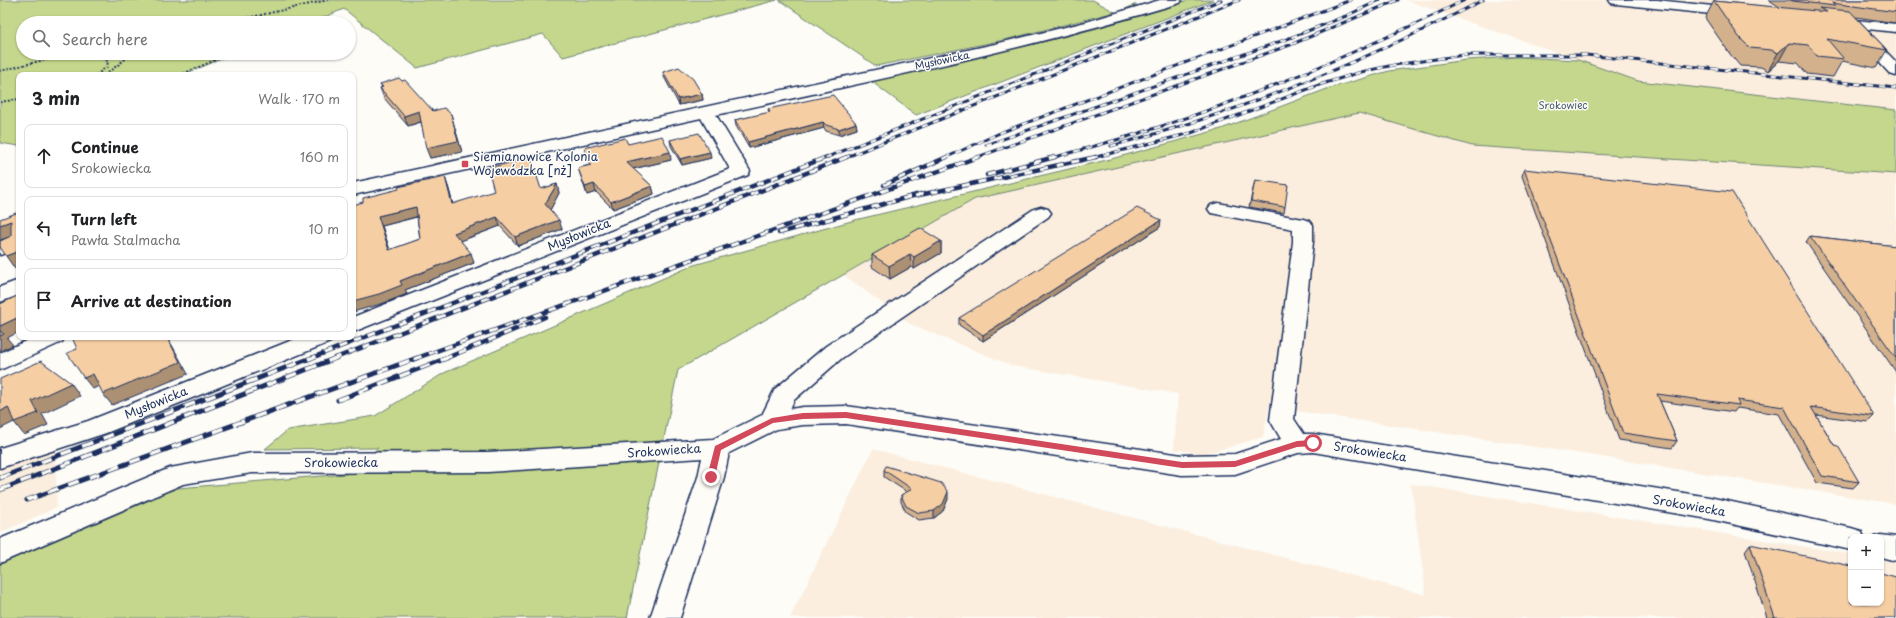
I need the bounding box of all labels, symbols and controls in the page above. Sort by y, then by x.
search box [16,16,356,60]
icon: search [30,27,52,49]
text: Search here [62,27,148,50]
street label: Mysłowicka [913,46,972,74]
text: 3 min [32,85,80,111]
text: Walk · 170 m [258,89,340,108]
park label: Srokowiec [1538,97,1588,112]
text: Continue [71,135,139,158]
icon: ahead [33,145,55,167]
text: 160 m [300,147,339,166]
place label: Siemianowice Kolonia Wojewódzka [nż] [473,147,599,179]
text: Srokowiecka [71,158,151,177]
marker: Siemianowice Kolonia Wojewódzka [nż] [460,159,470,169]
text: Turn left [71,207,137,230]
street label: Mysłowicka [544,213,613,255]
icon: left [33,217,55,239]
text: 10 m [309,219,339,238]
text: Pawła Stalmacha [71,230,180,249]
icon: arrive [33,289,55,311]
text: Arrive at destination [71,289,232,312]
street label: Mysłowicka [121,381,190,423]
route start [1304,434,1322,452]
street label: Srokowiecka [1332,436,1409,466]
street label: Srokowiecka [626,438,702,462]
street label: Srokowiecka [304,453,378,471]
route end [702,468,720,486]
street label: Srokowiecka [1651,490,1728,520]
map controls [1848,534,1884,606]
button: + [1848,534,1884,570]
button: − [1848,570,1884,606]

